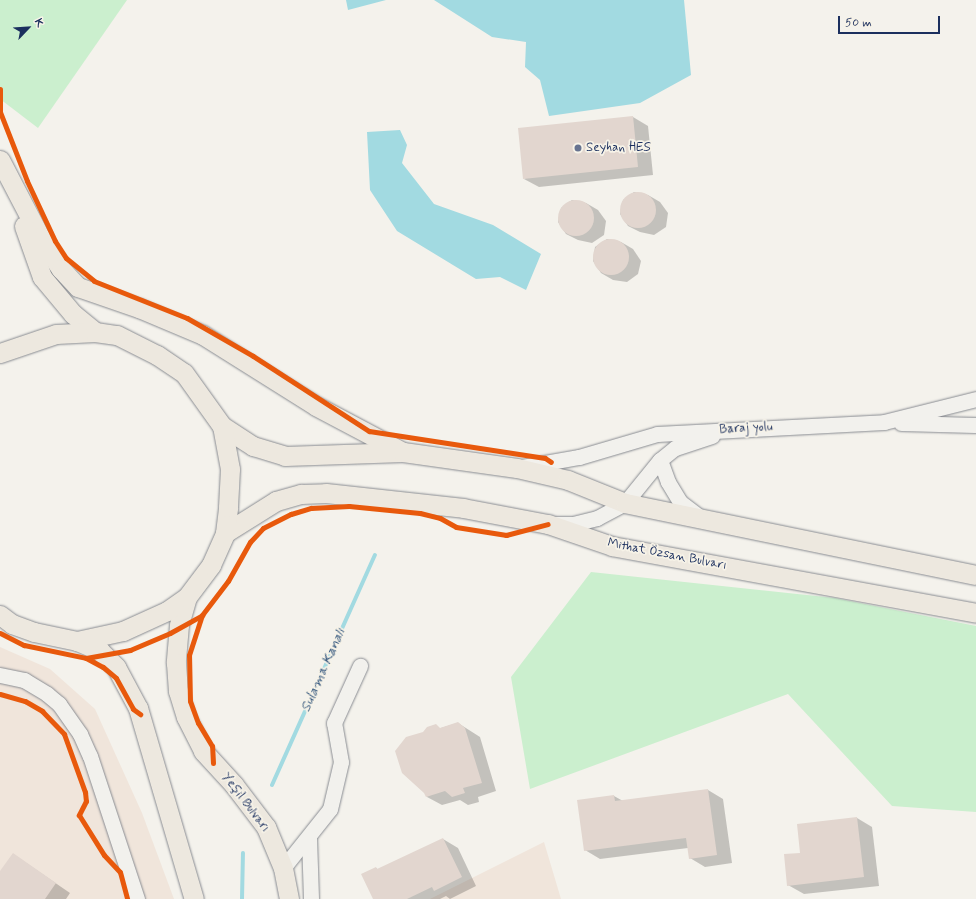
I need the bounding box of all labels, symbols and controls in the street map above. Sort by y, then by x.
north arrow [8,8,48,48]
scale bar [840,8,942,34]
text: 50 m [845,15,872,31]
text: K [31,16,47,29]
place label: Seyhan HES [586,140,651,156]
marker: Seyhan HES [573,143,583,153]
street label: Baraj yolu [719,420,773,438]
street label: Mithat Özsan Bulvarı [606,536,728,574]
water label: Sulama Kanalı [297,626,349,714]
street label: Yeşil Bulvarı [217,770,273,836]

